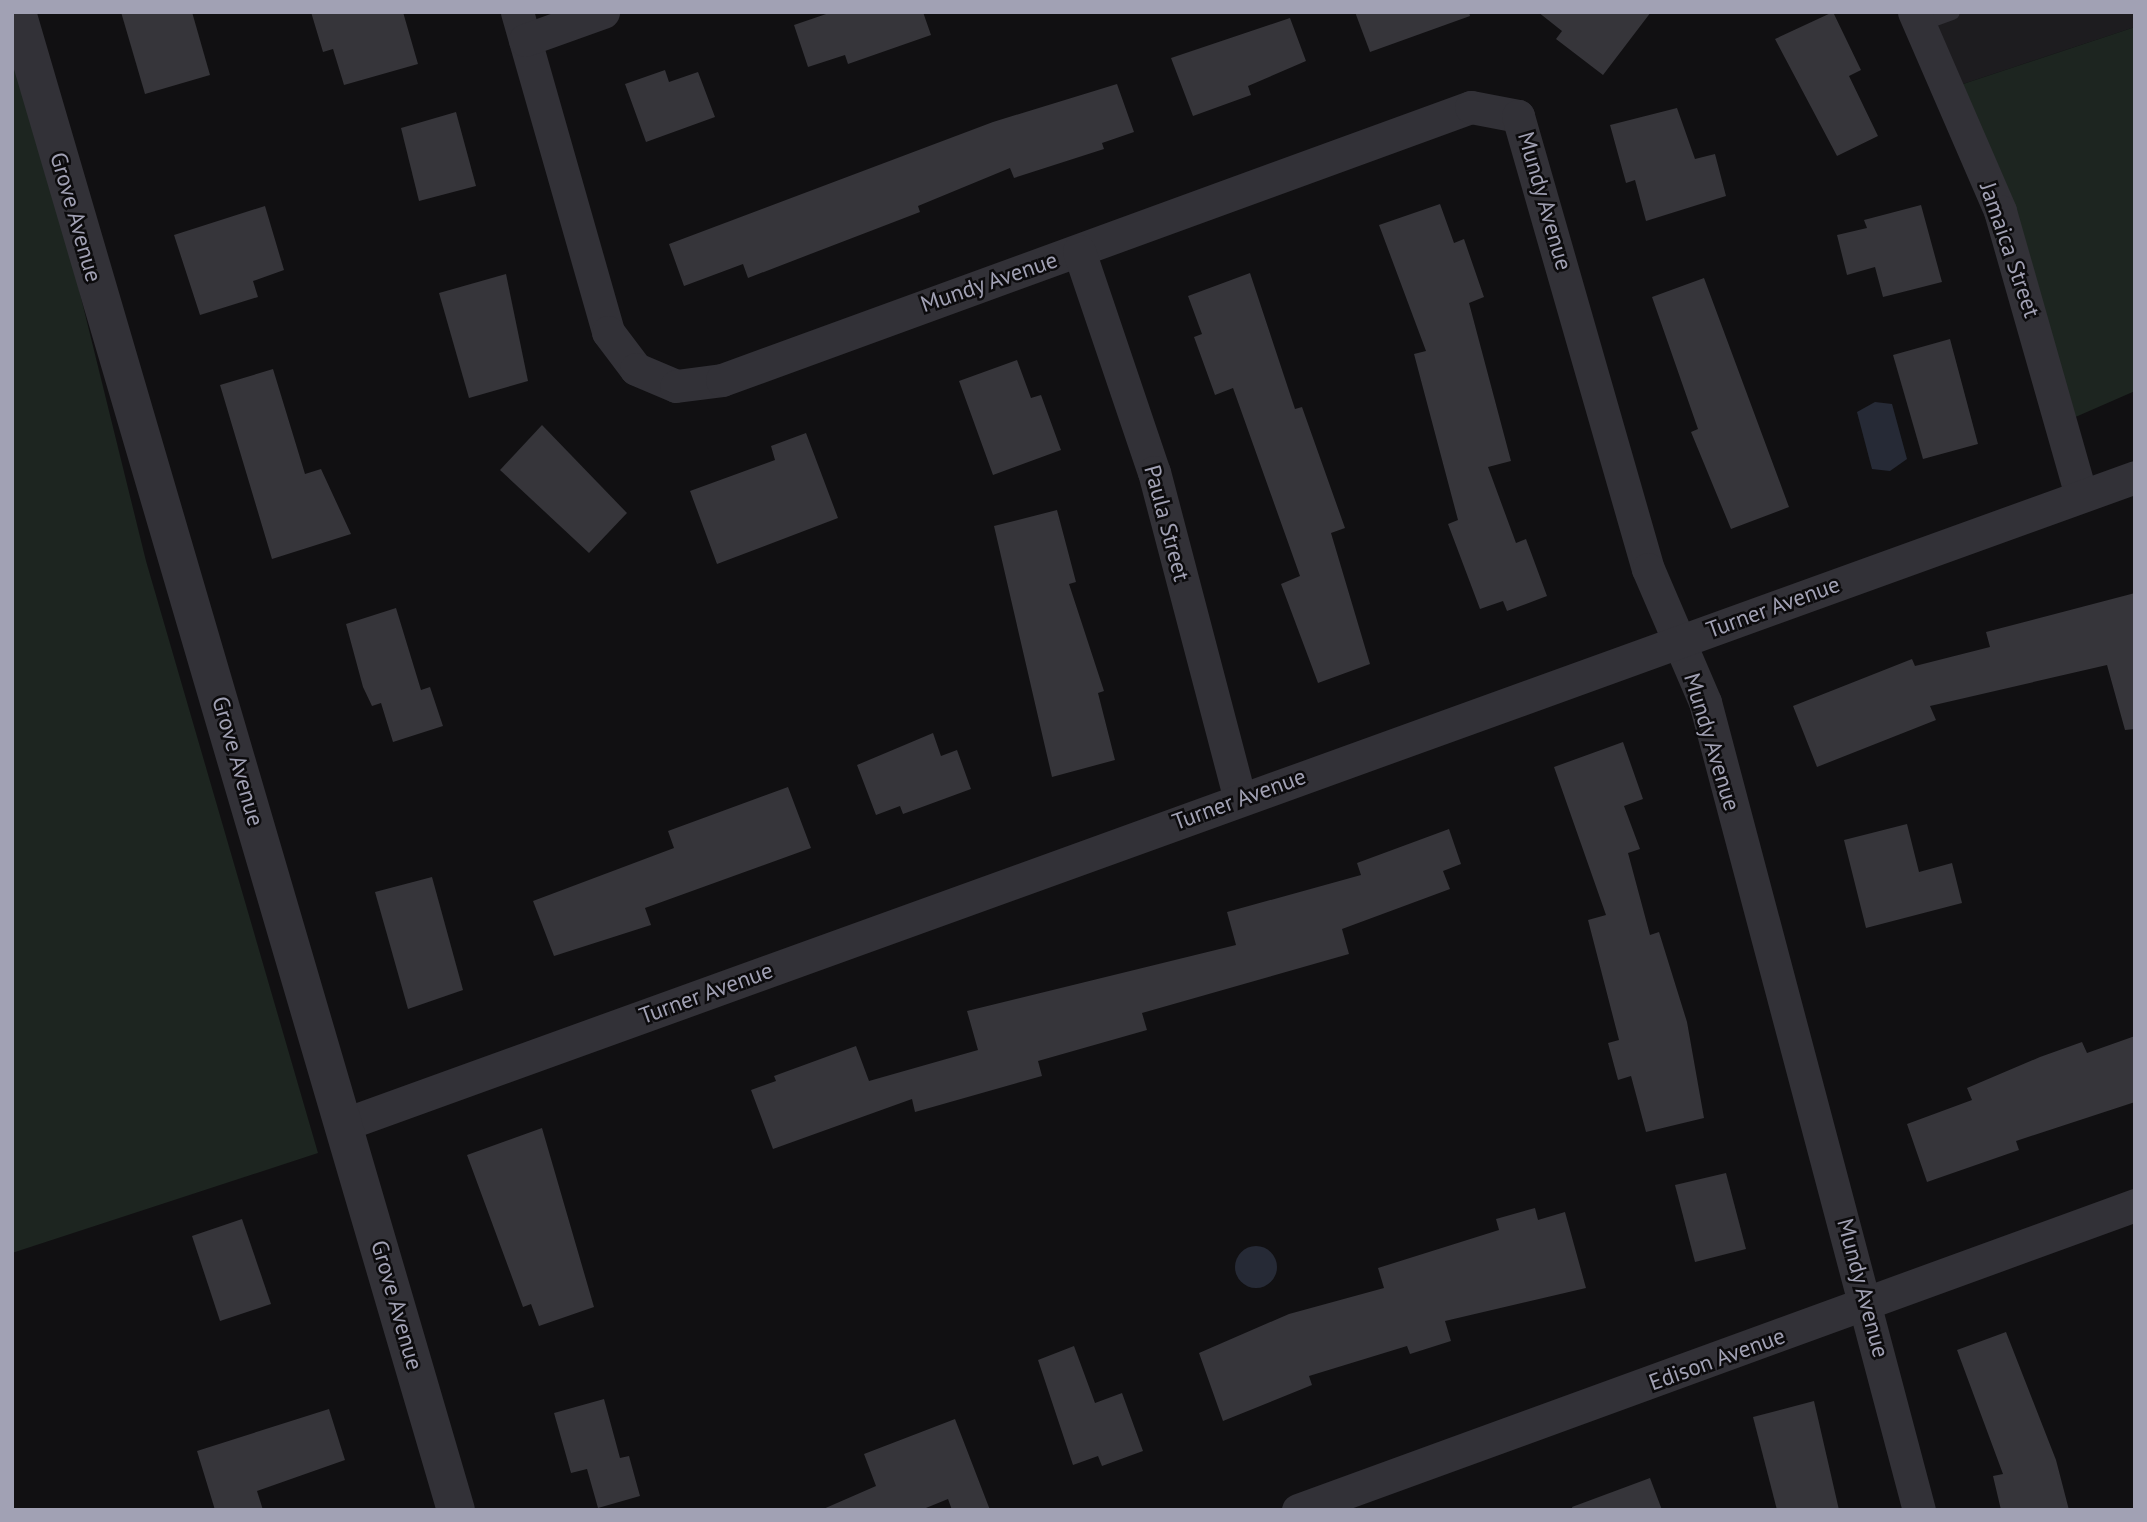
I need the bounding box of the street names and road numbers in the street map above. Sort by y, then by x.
street label: Mundy Avenue [1512,128,1578,274]
street label: Grove Avenue [44,149,108,285]
street label: Jamaica Street [1974,179,2046,321]
street label: Mundy Avenue [916,245,1062,319]
street label: Paula Street [1138,462,1196,584]
street label: Turner Avenue [1702,570,1844,644]
street label: Mundy Avenue [1678,669,1746,815]
street label: Grove Avenue [206,693,270,829]
street label: Turner Avenue [1168,762,1310,836]
street label: Turner Avenue [635,956,777,1030]
street label: Mundy Avenue [1831,1215,1895,1361]
street label: Grove Avenue [365,1237,429,1373]
street label: Edison Avenue [1645,1322,1789,1396]

